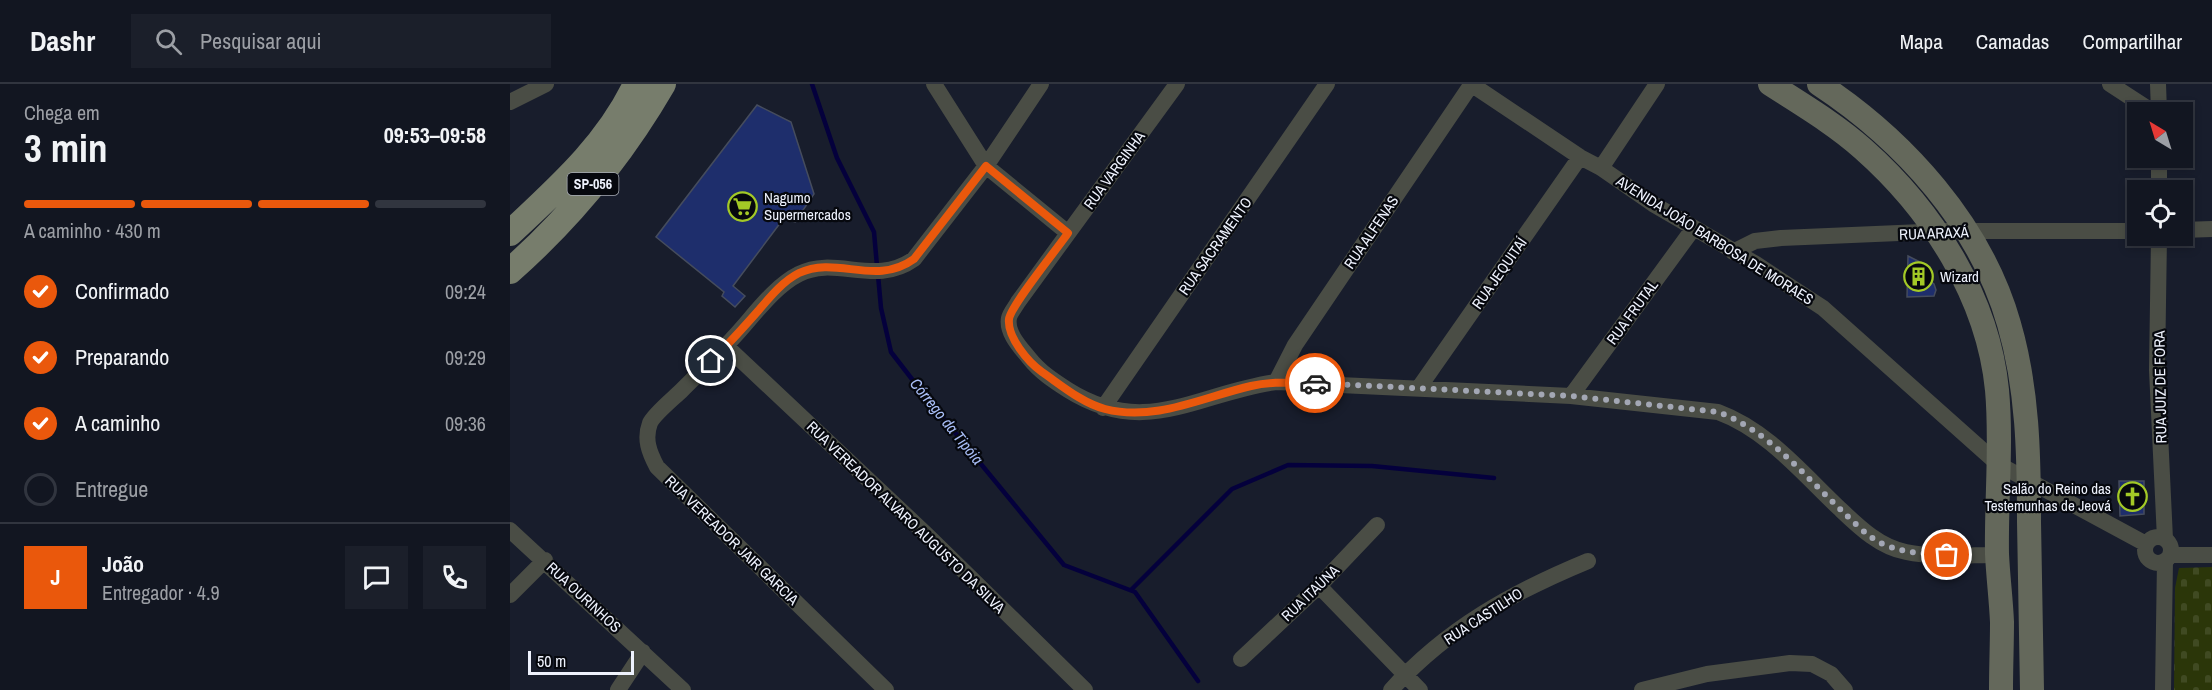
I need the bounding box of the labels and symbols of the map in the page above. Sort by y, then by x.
north arrow [2127,102,2193,168]
street label: RUA VARGINHA [1078,126,1150,213]
street label: AVENIDA JOÃO BARBOSA DE MORAES [1612,170,1818,310]
road number: SP-056 [568,173,619,195]
place label: Nagumo Supermercados [764,187,851,225]
supermarket icon: Nagumo Supermercados [727,190,759,222]
street label: RUA ALFENAS [1339,191,1403,273]
street label: RUA SACRAMENTO [1173,193,1257,299]
street label: RUA ARAXÁ [1899,221,1970,245]
street label: RUA JEQUITAÍ [1467,232,1532,313]
building icon: Wizard [1903,260,1935,292]
place label: Wizard [1940,266,1979,287]
street label: RUA FRUTAL [1601,275,1663,349]
street label: RUA JUIZ DE FORA [2149,330,2171,444]
pin [685,335,736,386]
courier [1285,353,1345,413]
water label: Córrego da Tipóia [905,373,989,469]
street label: RUA VEREADOR ALVARO AUGUSTO DA SILVA [802,416,1010,618]
street label: RUA VEREADOR JAIR GARCIA [661,470,804,610]
place label: Salão do Reino das Testemunhas de Jeová [1985,478,2111,516]
church icon: Salão do Reino das Testemunhas de Jeová [2116,481,2148,513]
pin [1921,529,1972,580]
street label: RUA OURINHOS [542,557,626,637]
street label: RUA ITAÚNA [1276,560,1344,626]
street label: RUA CASTILHO [1439,583,1527,649]
scale bar [528,648,634,676]

